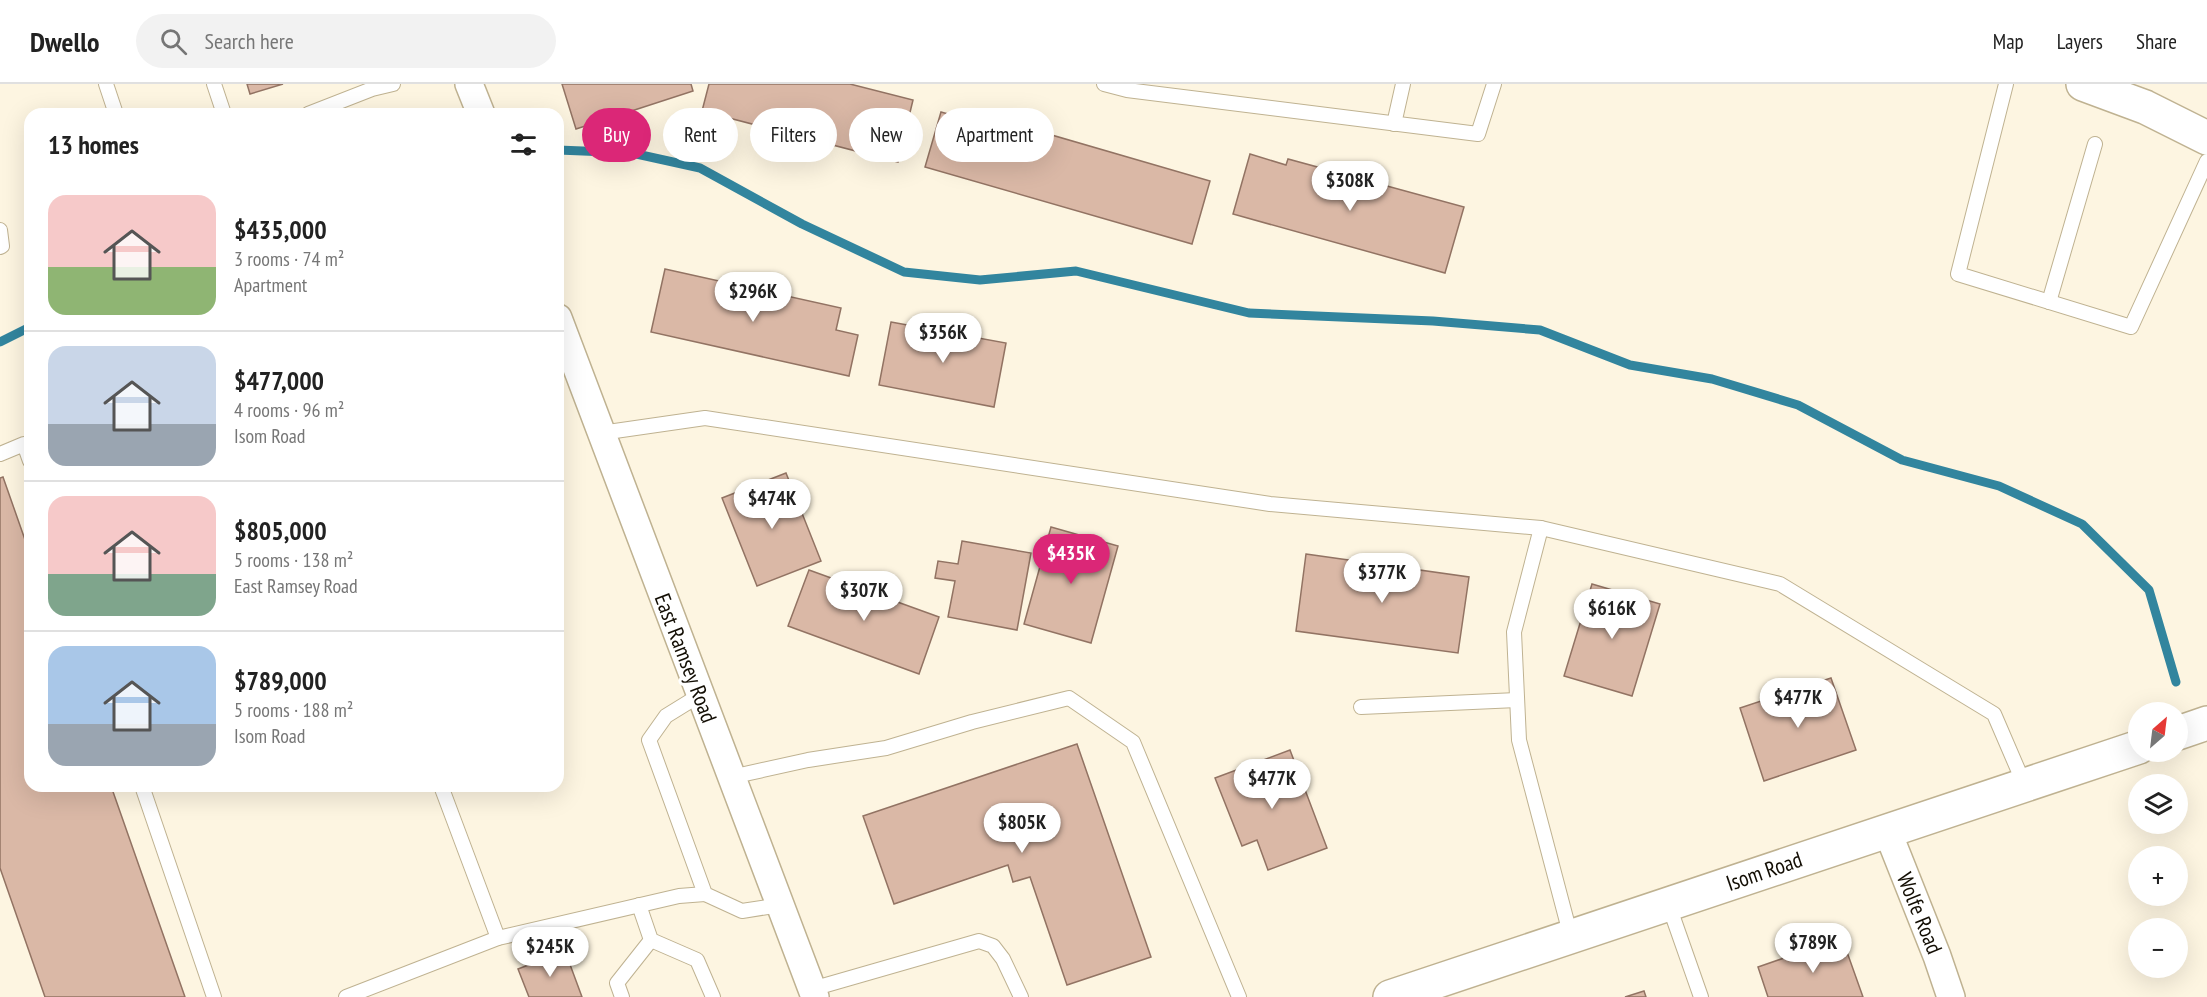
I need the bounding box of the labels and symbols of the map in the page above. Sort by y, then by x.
pin: $308K [1308,161,1392,212]
pin: $296K [711,272,795,323]
pin: $356K [901,313,985,364]
pin: $474K [730,479,814,530]
pin: $435K [1029,534,1113,585]
pin: $377K [1340,553,1424,604]
pin: $307K [822,571,906,622]
street label: East Ramsey Road [649,589,723,727]
pin: $616K [1570,589,1654,640]
pin: $477K [1756,678,1840,729]
north arrow [2128,702,2188,762]
pin: $477K [1230,759,1314,810]
pin: $805K [980,803,1064,854]
street label: Isom Road [1722,845,1806,897]
street label: Wolfe Road [1891,868,1949,958]
pin: $789K [1771,923,1855,974]
pin: $245K [508,927,592,978]

